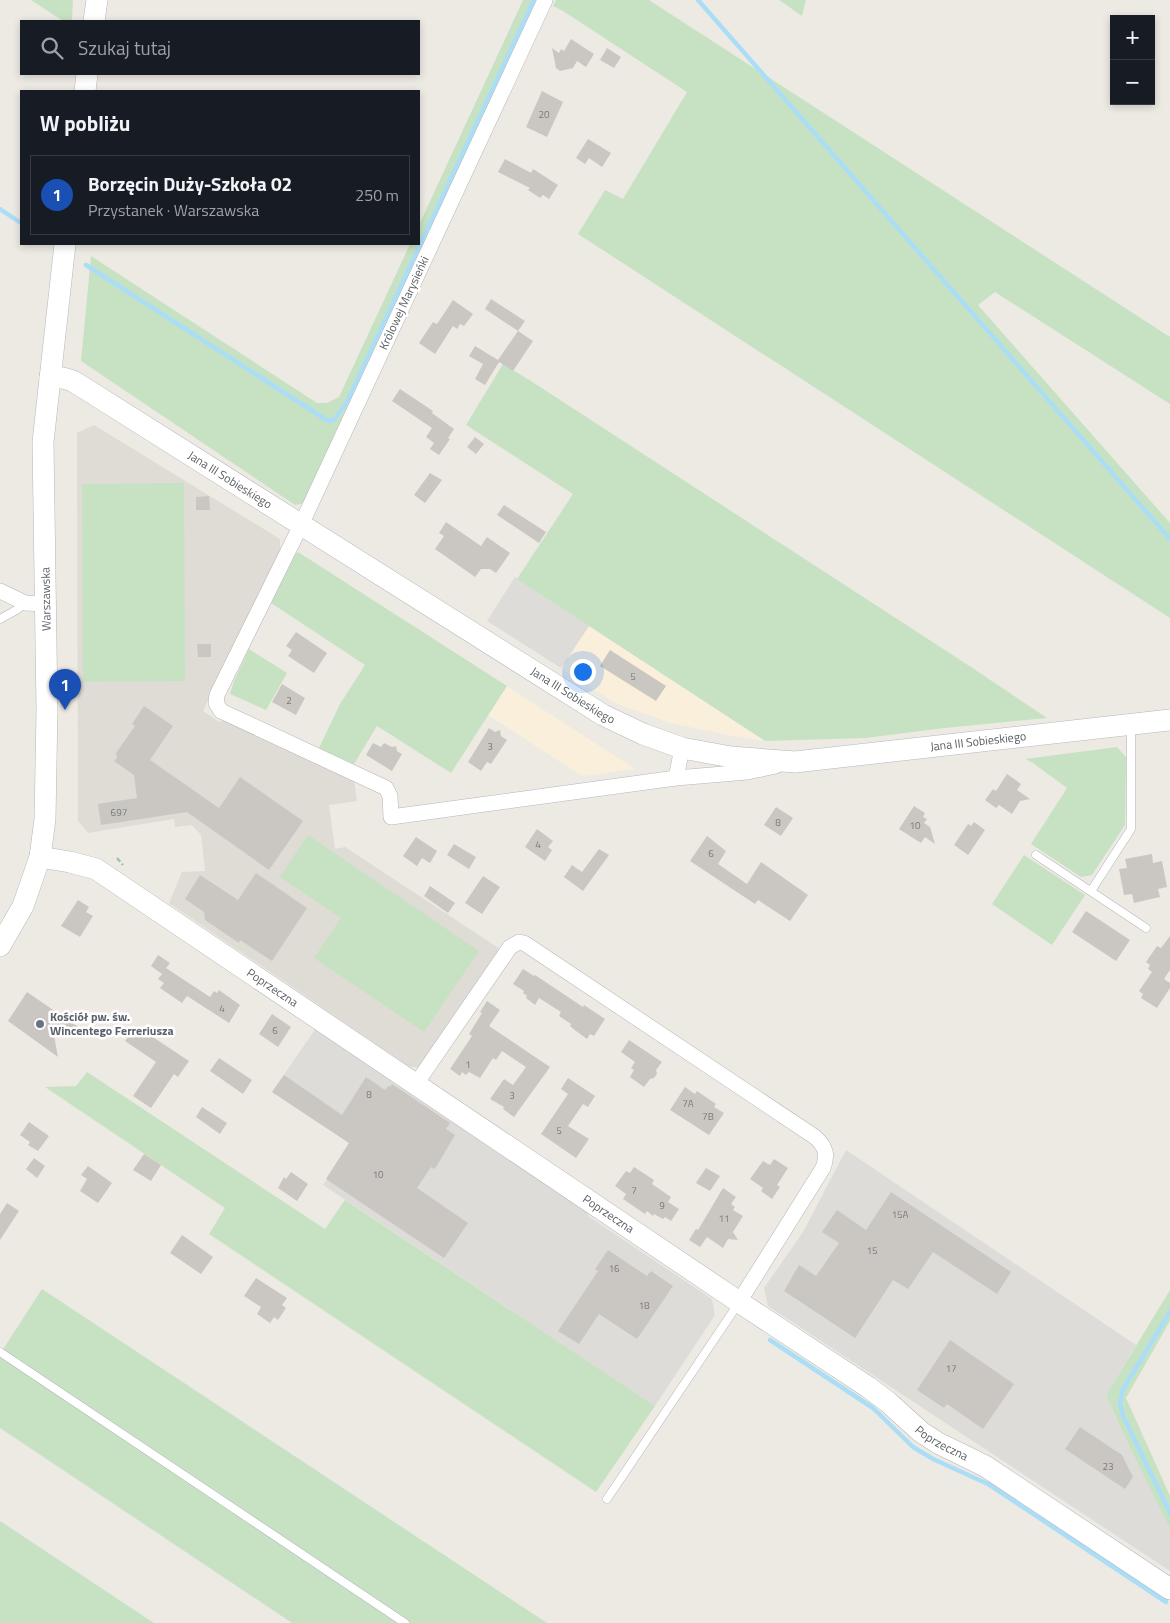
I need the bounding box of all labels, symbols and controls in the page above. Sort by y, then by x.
map controls [1110,15,1155,105]
button: + [1110,15,1155,60]
search box [20,20,420,75]
text: Szukaj tutaj [78,33,171,62]
icon: search [38,34,66,62]
button: − [1110,60,1155,105]
text: W pobliżu [40,107,130,139]
house number: 20 [538,107,550,122]
text: Borzęcin Duży-Szkoła 02 [88,169,292,198]
text: 1 [53,183,61,207]
text: 250 m [355,183,399,207]
text: Przystanek · Warszawska [88,198,259,222]
street label: Królowej Marysieńki [373,253,434,353]
street label: Jana III Sobieskiego [184,446,276,513]
street label: Warszawska [35,567,56,631]
your location [570,659,596,685]
street label: Jana III Sobieskiego [527,662,618,728]
pin: 1 [49,669,81,710]
house number: 5 [630,669,636,684]
house number: 2 [286,693,292,708]
street label: Jana III Sobieskiego [929,726,1027,756]
house number: 3 [487,739,493,754]
house number: 697 [111,805,127,820]
house number: 8 [775,815,781,830]
house number: 10 [909,818,921,833]
house number: 4 [535,837,541,852]
house number: 6 [708,846,714,861]
street label: Poprzeczna [243,963,302,1012]
house number: 4 [219,1001,225,1016]
place label: Kościół pw. św. Wincentego Ferreriusza [50,1007,174,1040]
marker: Kościół pw. św. Wincentego Ferreriusza [34,1018,46,1030]
house number: 6 [272,1023,278,1038]
house number: 1 [465,1057,471,1072]
house number: 8 [366,1087,372,1102]
house number: 3 [509,1088,515,1103]
house number: 7A [682,1096,694,1111]
house number: 7B [702,1109,714,1124]
house number: 5 [556,1123,562,1138]
house number: 10 [372,1167,384,1182]
house number: 7 [631,1183,637,1198]
street label: Poprzeczna [579,1189,638,1238]
house number: 9 [659,1198,665,1213]
house number: 15A [891,1207,909,1222]
house number: 11 [718,1211,730,1226]
house number: 15 [866,1243,878,1258]
house number: 16 [608,1261,620,1276]
house number: 18 [638,1298,650,1313]
house number: 17 [945,1361,957,1376]
street label: Poprzeczna [911,1421,972,1465]
house number: 23 [1102,1459,1114,1474]

